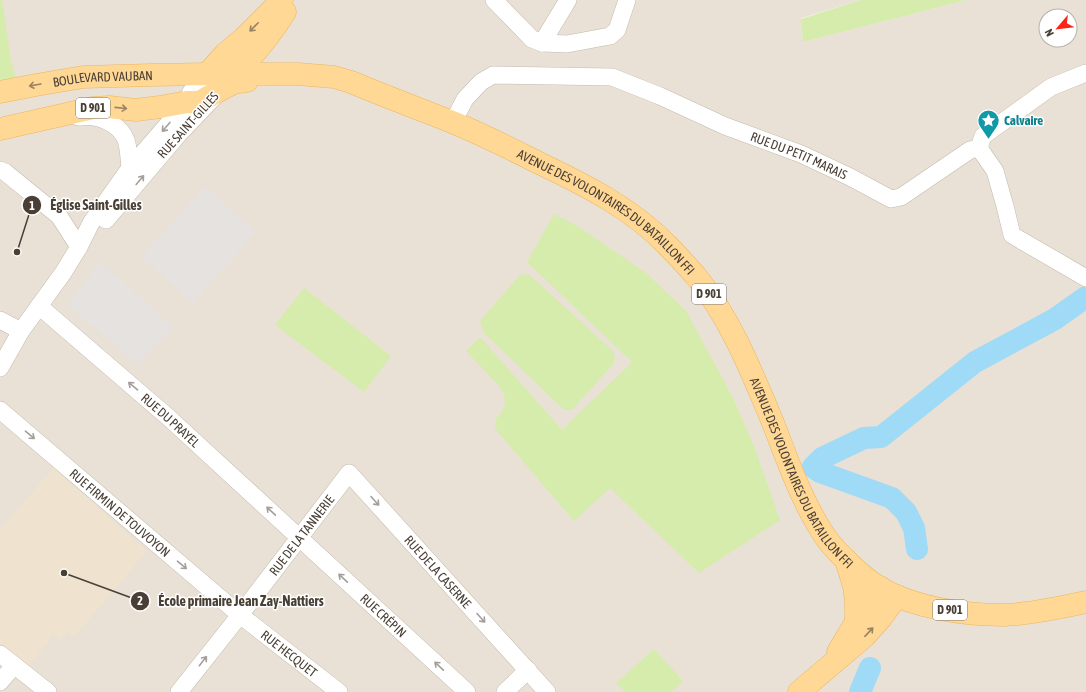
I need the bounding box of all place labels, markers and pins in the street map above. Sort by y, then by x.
place icon: Calvaire [976,107,1002,140]
place label: Calvaire [1004,113,1043,128]
callout: Église Saint-Gilles [22,192,149,218]
callout: École primaire Jean Zay-Nattiers [130,588,331,614]

